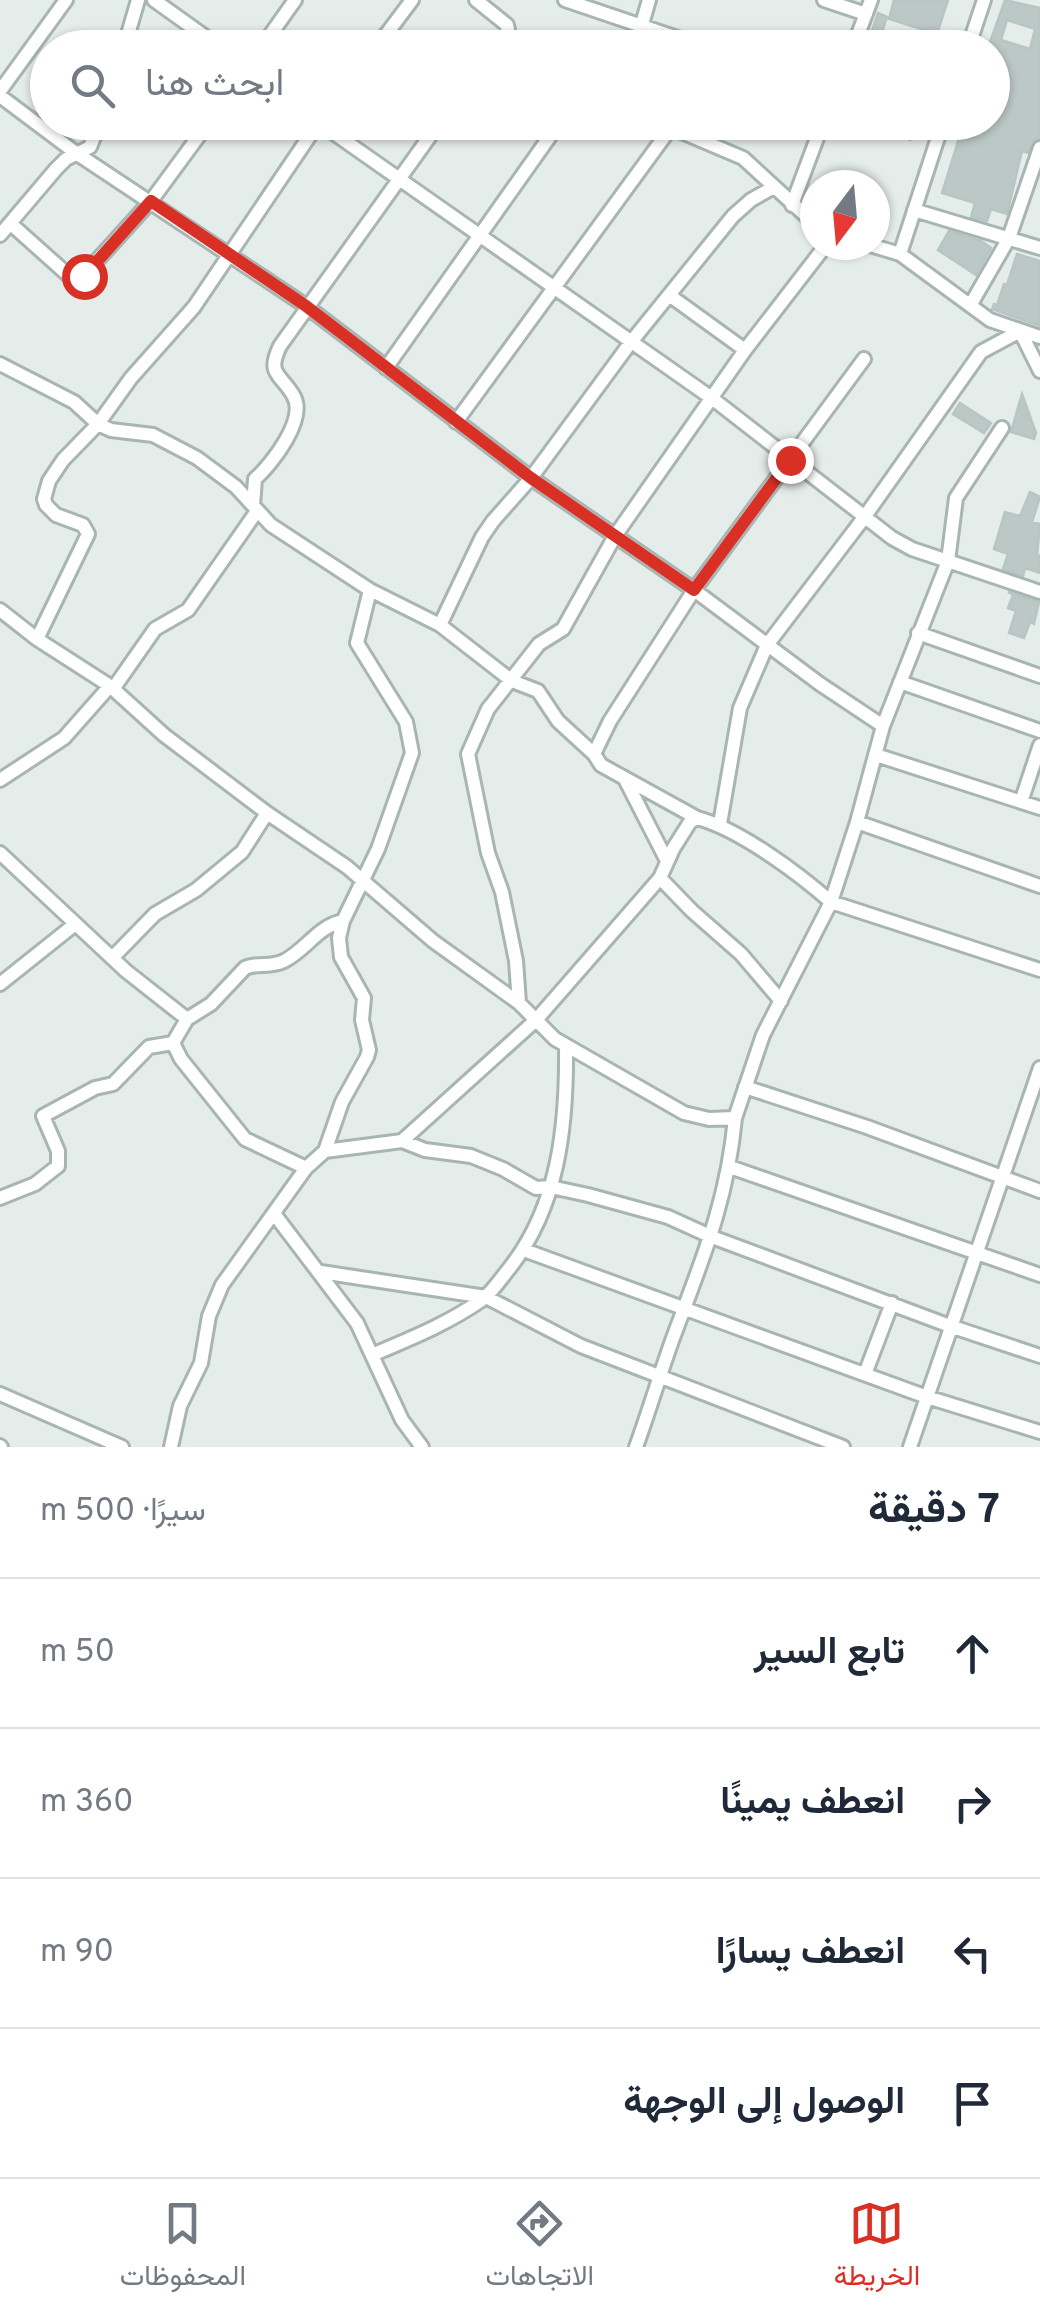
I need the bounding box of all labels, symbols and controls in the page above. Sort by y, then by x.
search box [30,30,1010,140]
icon: search [65,58,120,113]
text: ابحث هنا [145,61,284,110]
north arrow [800,170,890,260]
route start [62,254,108,300]
route end [768,438,814,484]
text: 7 دقيقة [868,1485,1000,1538]
text: سيرًا · 500 m [40,1492,206,1532]
icon: ahead [945,1626,1000,1681]
text: تابع السير [754,1629,905,1678]
text: 50 m [40,1633,115,1673]
icon: right [945,1776,1000,1831]
text: انعطف يمينًا [720,1779,905,1828]
text: 360 m [40,1783,134,1823]
icon: left [945,1926,1000,1981]
text: انعطف يسارًا [716,1929,905,1978]
text: 90 m [40,1933,114,1973]
icon: arrive [945,2076,1000,2131]
text: الوصول إلى الوجهة [623,2079,905,2128]
tab: المحفوظات [120,2196,246,2300]
tab: الاتجاهات [485,2196,594,2300]
tab: الخريطة [834,2196,920,2300]

